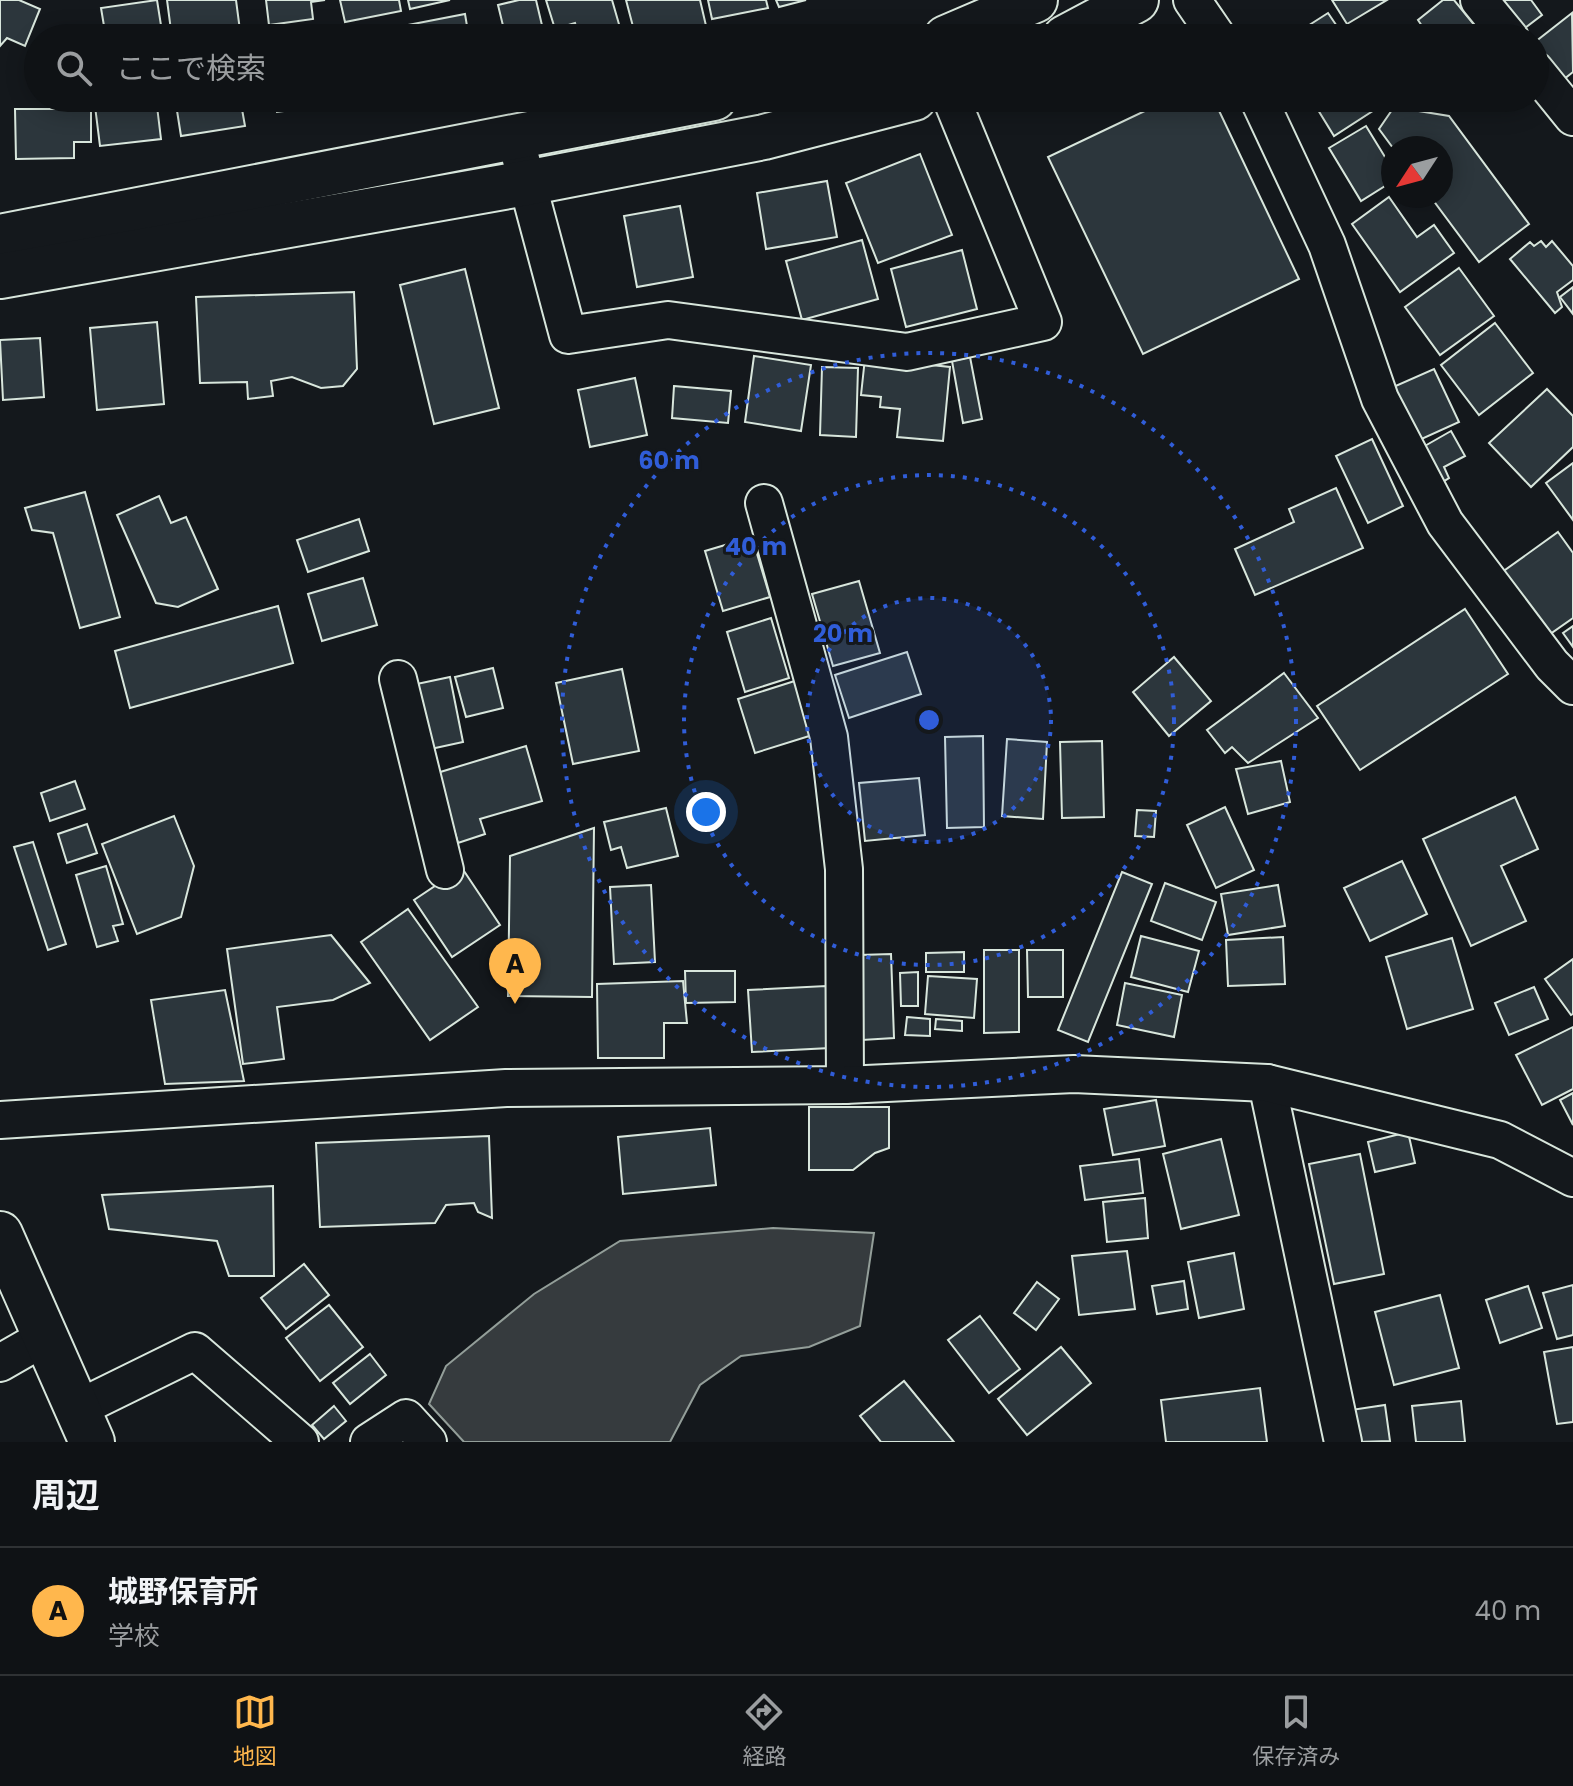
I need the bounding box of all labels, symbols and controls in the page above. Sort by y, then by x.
search box [24,24,1549,112]
icon: search [52,46,96,90]
text: ここで検索 [116,47,266,90]
north arrow [1381,136,1453,208]
text: 60 m [638,444,700,477]
text: 40 m [725,530,787,563]
text: 20 m [813,617,873,650]
centre of rings [915,706,943,734]
your location [686,792,726,832]
pin: A [489,938,541,1004]
text: 周辺 [32,1471,100,1519]
text: 城野保育所 [108,1570,258,1613]
text: A [48,1593,68,1629]
text: 40 m [1475,1593,1541,1629]
text: 学校 [108,1618,160,1654]
tab: 地図 [233,1690,277,1773]
tab: 経路 [742,1690,786,1773]
tab: 保存済み [1252,1690,1340,1773]

